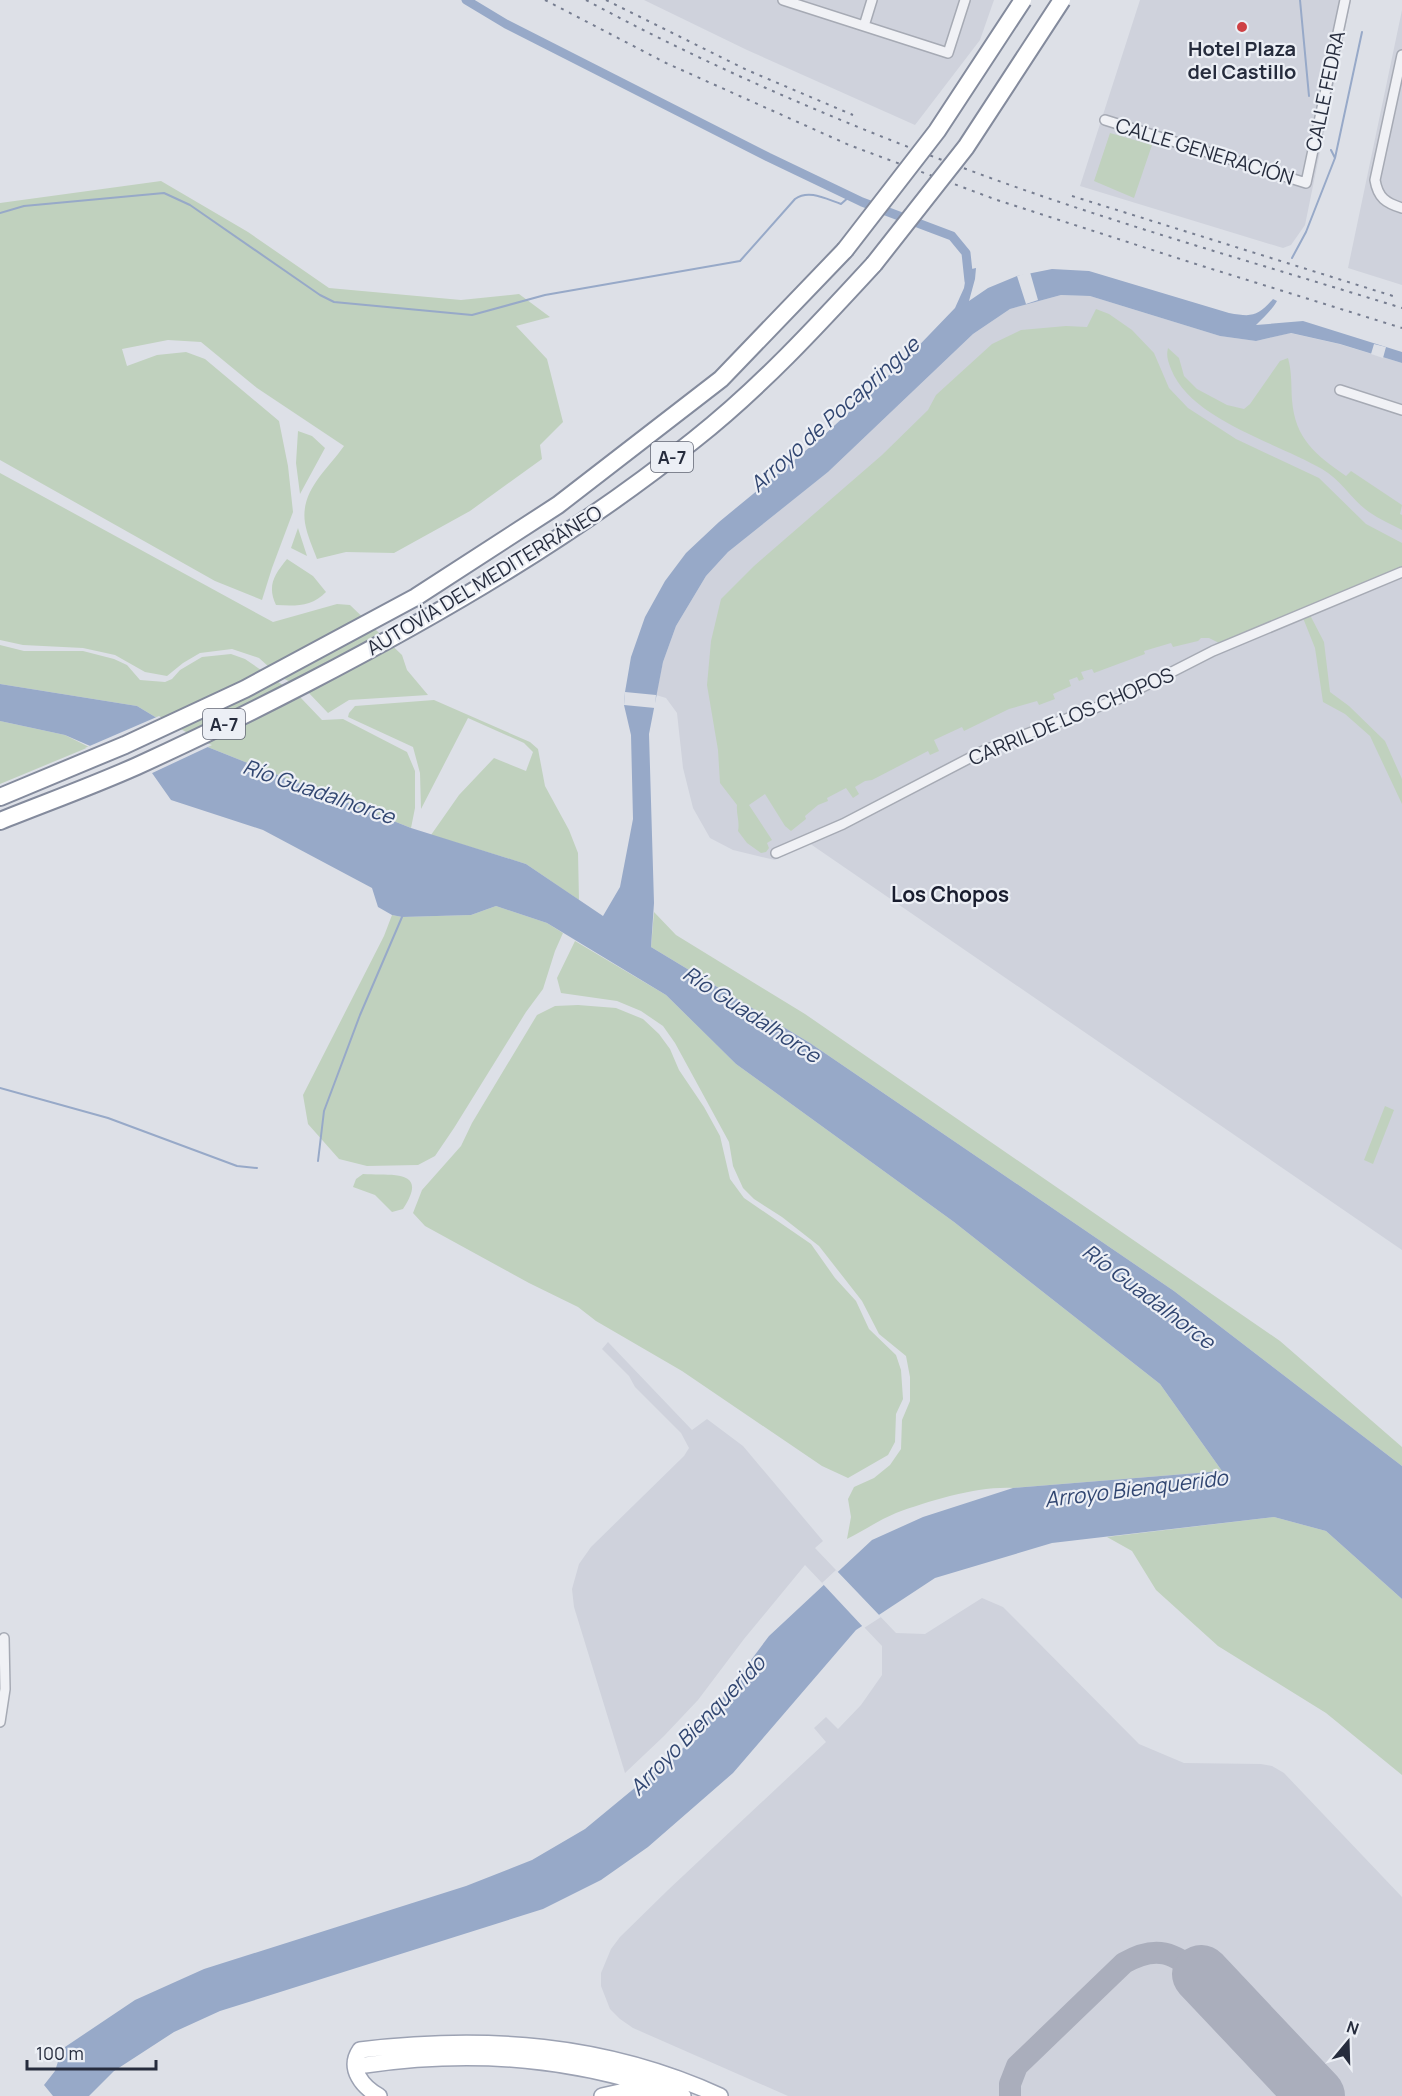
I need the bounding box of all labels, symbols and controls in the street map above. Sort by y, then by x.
marker: Hotel Plaza del Castillo [1235,20,1249,34]
street label: CALLE FEDRA [1299,28,1351,154]
place label: Hotel Plaza del Castillo [1188,35,1296,85]
street label: CALLE GENERACIÓN [1113,111,1297,191]
water label: Arroyo de Pocapringue [743,329,926,498]
road number: A-7 [651,442,693,472]
street label: AUTOVÍA DEL MEDITERRÁNEO [361,499,607,661]
street label: CARRIL DE LOS CHOPOS [964,660,1178,772]
road number: A-7 [203,709,245,739]
water label: Río Guadalhorce [239,752,400,831]
district label: Los Chopos [891,880,1009,908]
water label: Río Guadalhorce [678,959,828,1070]
water label: Río Guadalhorce [1077,1237,1222,1356]
water label: Arroyo Bienquerido [1043,1463,1231,1513]
water label: Arroyo Bienquerido [623,1648,772,1801]
north arrow [1318,2012,1378,2072]
text: N [1344,2016,1362,2040]
scale bar [27,2033,156,2071]
text: 100 m [36,2041,84,2065]

